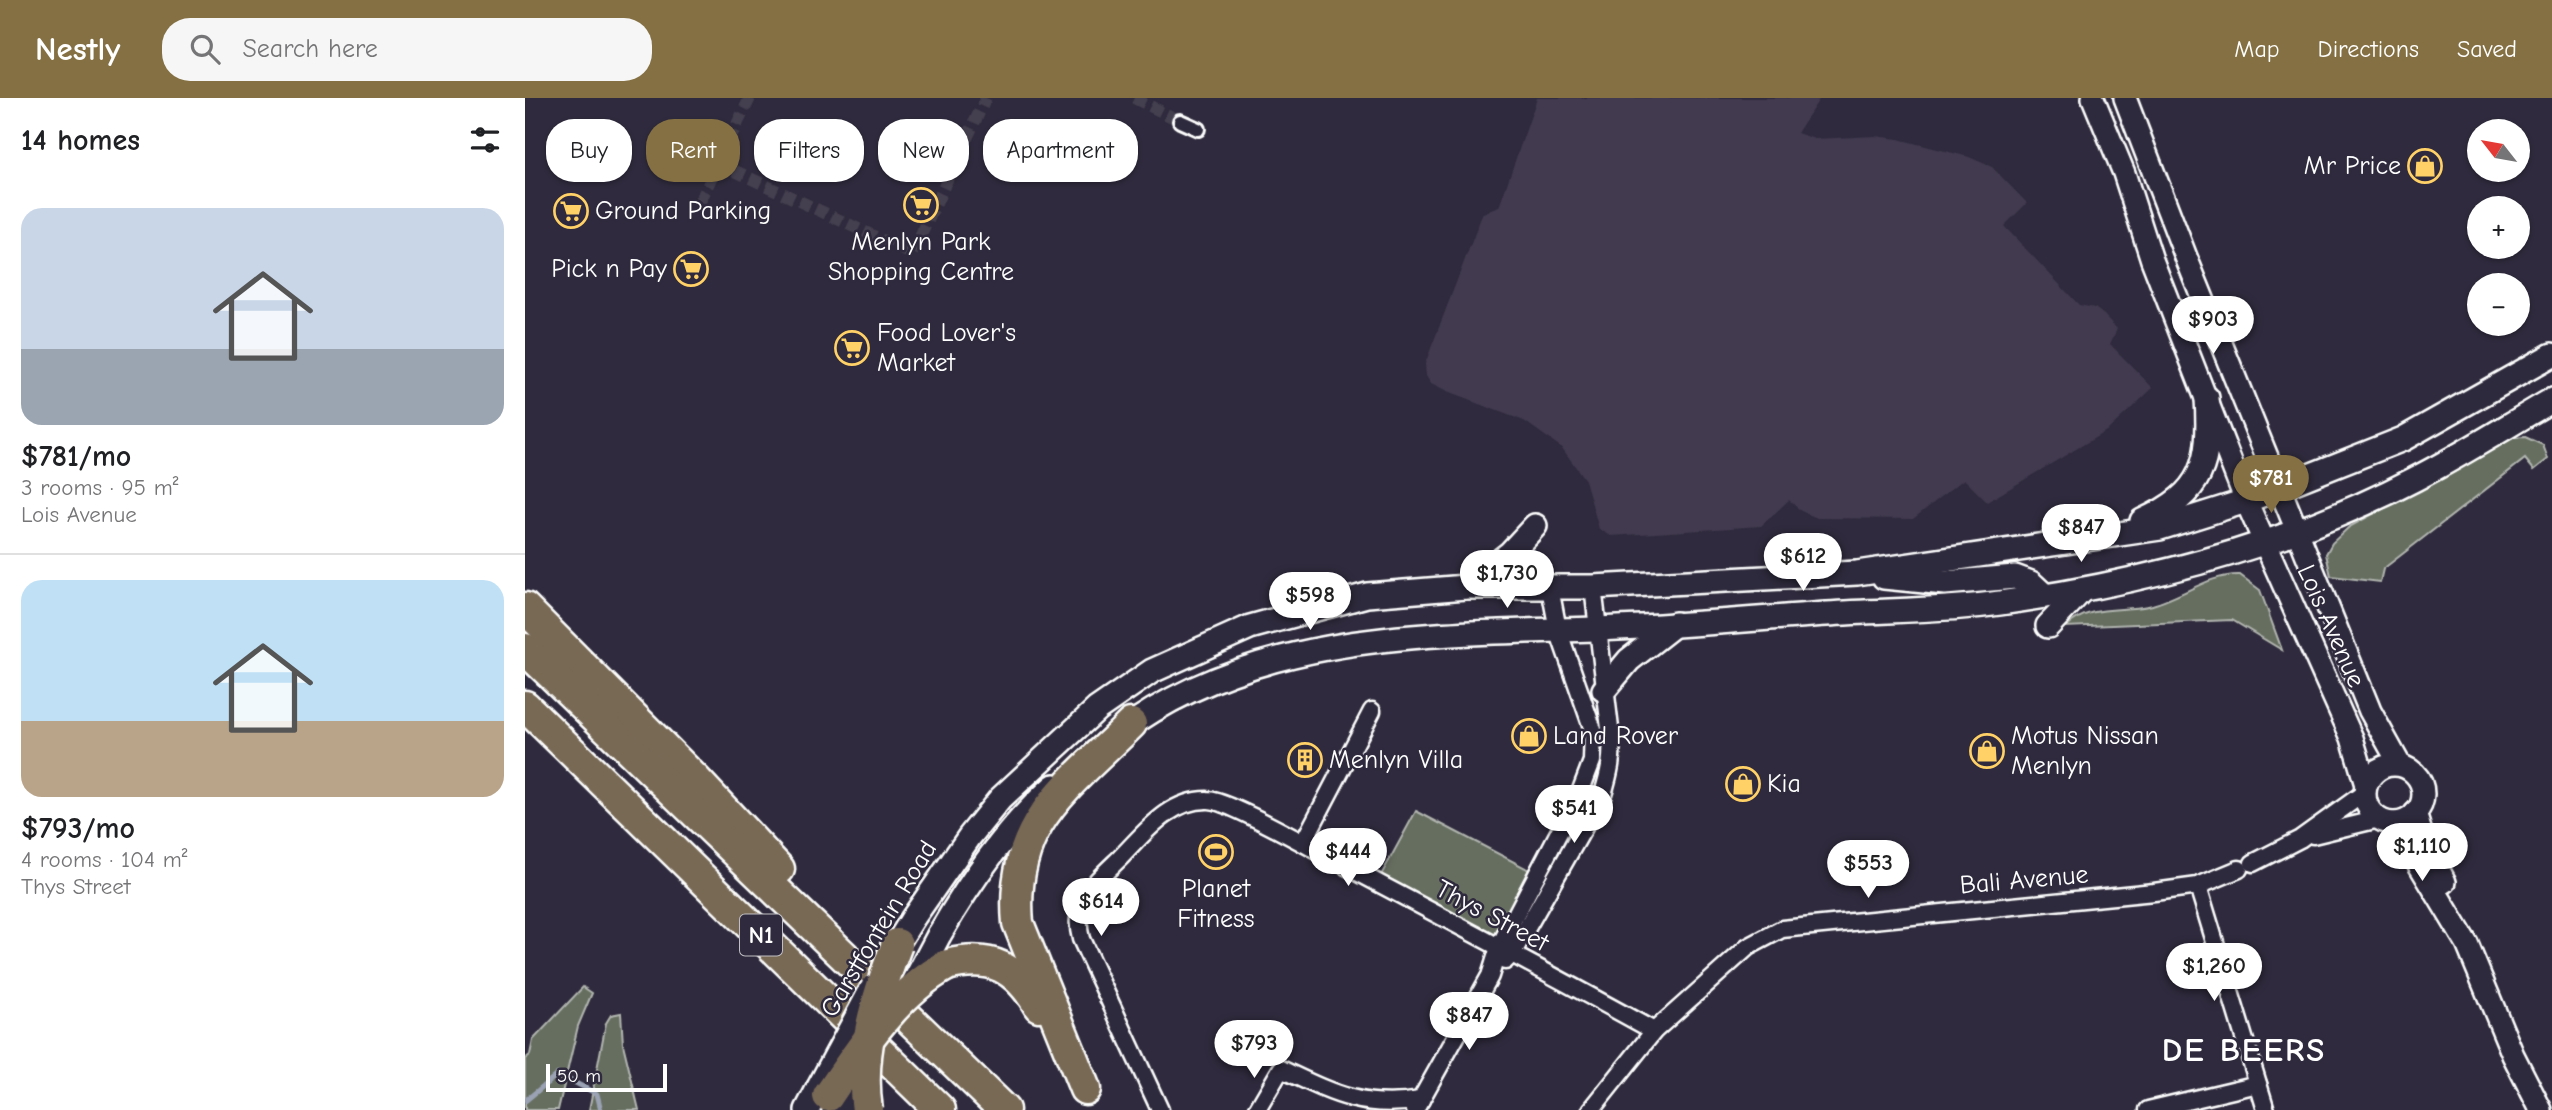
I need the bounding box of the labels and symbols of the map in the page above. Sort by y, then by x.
north arrow [2467,119,2531,182]
shop icon: Mr Price [2406,147,2444,185]
place label: Mr Price [2304,151,2401,181]
supermarket icon: Menlyn Park Shopping Centre [902,186,940,224]
supermarket icon: Ground Parking [552,192,590,230]
place label: Ground Parking [595,196,771,226]
place label: Menlyn Park Shopping Centre [828,227,1014,287]
supermarket icon: Pick n Pay [672,250,710,288]
place label: Pick n Pay [551,254,667,284]
pin: $903 [2172,296,2254,356]
place label: Food Lover's Market [877,318,1016,378]
supermarket icon: Food Lover's Market [833,329,871,367]
pin: $781 [2230,456,2312,515]
pin: $847 [2040,504,2122,564]
pin: $612 [1762,533,1844,593]
pin: $1,730 [1450,550,1564,610]
street label: Lois Avenue [2291,560,2371,692]
pin: $598 [1269,573,1351,632]
shop icon: Land Rover [1510,717,1548,755]
place label: Land Rover [1553,721,1679,751]
place label: Motus Nissan Menlyn [2011,721,2159,781]
shop icon: Motus Nissan Menlyn [1968,732,2006,770]
building icon: Menlyn Villa [1286,741,1324,779]
place label: Menlyn Villa [1329,745,1463,775]
shop icon: Kia [1724,765,1762,803]
place label: Kia [1767,769,1801,799]
pin: $541 [1533,786,1615,845]
pin: $1,110 [2365,824,2479,883]
pin: $444 [1307,828,1389,888]
sports icon: Planet Fitness [1197,833,1235,871]
street label: Garstfontein Road [815,835,943,1023]
pin: $553 [1827,840,1909,900]
street label: Bali Avenue [1958,859,2090,901]
place label: Planet Fitness [1177,874,1255,934]
street label: Thys Street [1430,874,1555,959]
pin: $614 [1060,878,1142,938]
road number: N1 [740,914,782,956]
pin: $1,260 [2157,944,2271,1003]
pin: $847 [1428,992,1510,1052]
pin: $793 [1213,1020,1295,1080]
district label: DE BEERS [2162,1031,2326,1069]
scale bar [546,1061,667,1093]

